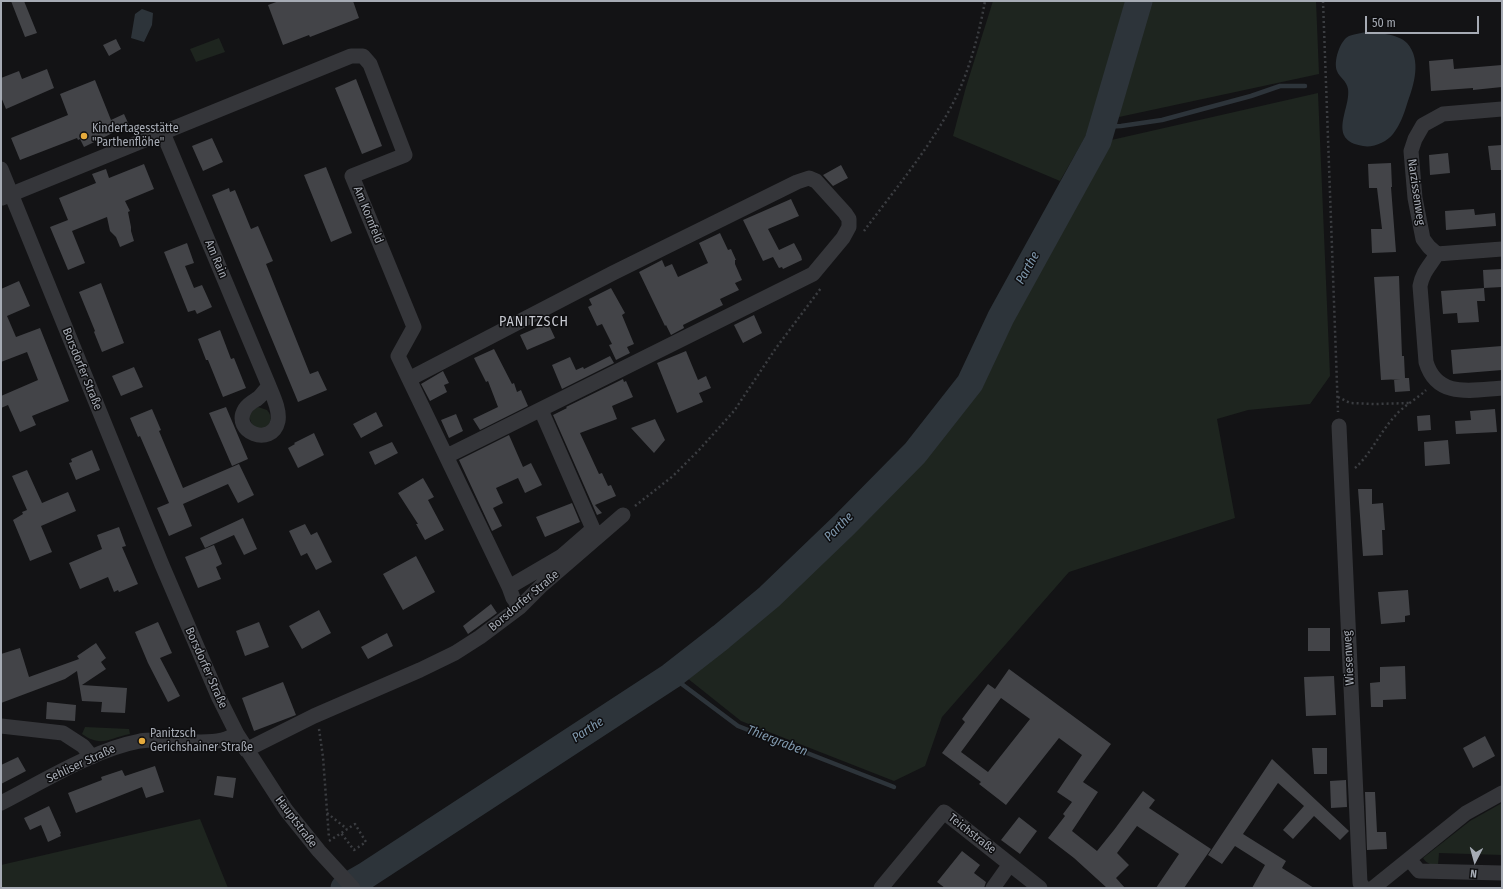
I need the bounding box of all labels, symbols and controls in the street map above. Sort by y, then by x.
scale bar [1367,8,1481,34]
text: 50 m [1372,16,1396,30]
place label: Kindertagesstätte "Parthenflöhe" [92,122,179,150]
marker: Kindertagesstätte "Parthenflöhe" [79,131,89,141]
street label: Narzissenweg [1404,158,1428,226]
street label: Am Kornfeld [350,184,386,246]
street label: Am Rain [202,238,230,280]
water label: Parthe [1013,249,1043,287]
district label: PANITZSCH [499,314,569,330]
street label: Borsdorfer Straße [59,326,105,412]
water label: Parthe [821,509,857,545]
street label: Borsdorfer Straße [486,567,562,635]
street label: Borsdorfer Straße [182,625,230,711]
street label: Wiesenweg [1340,630,1358,686]
water label: Parthe [569,714,607,746]
water label: Thiergraben [744,722,810,760]
place label: Panitzsch Gerichshainer Straße [150,727,253,755]
marker: Panitzsch Gerichshainer Straße [137,736,147,746]
street label: Sehliser Straße [44,742,118,786]
street label: Hauptstraße [272,793,320,851]
street label: Teichstraße [945,811,999,857]
north arrow [1455,841,1495,881]
text: N [1470,867,1478,880]

